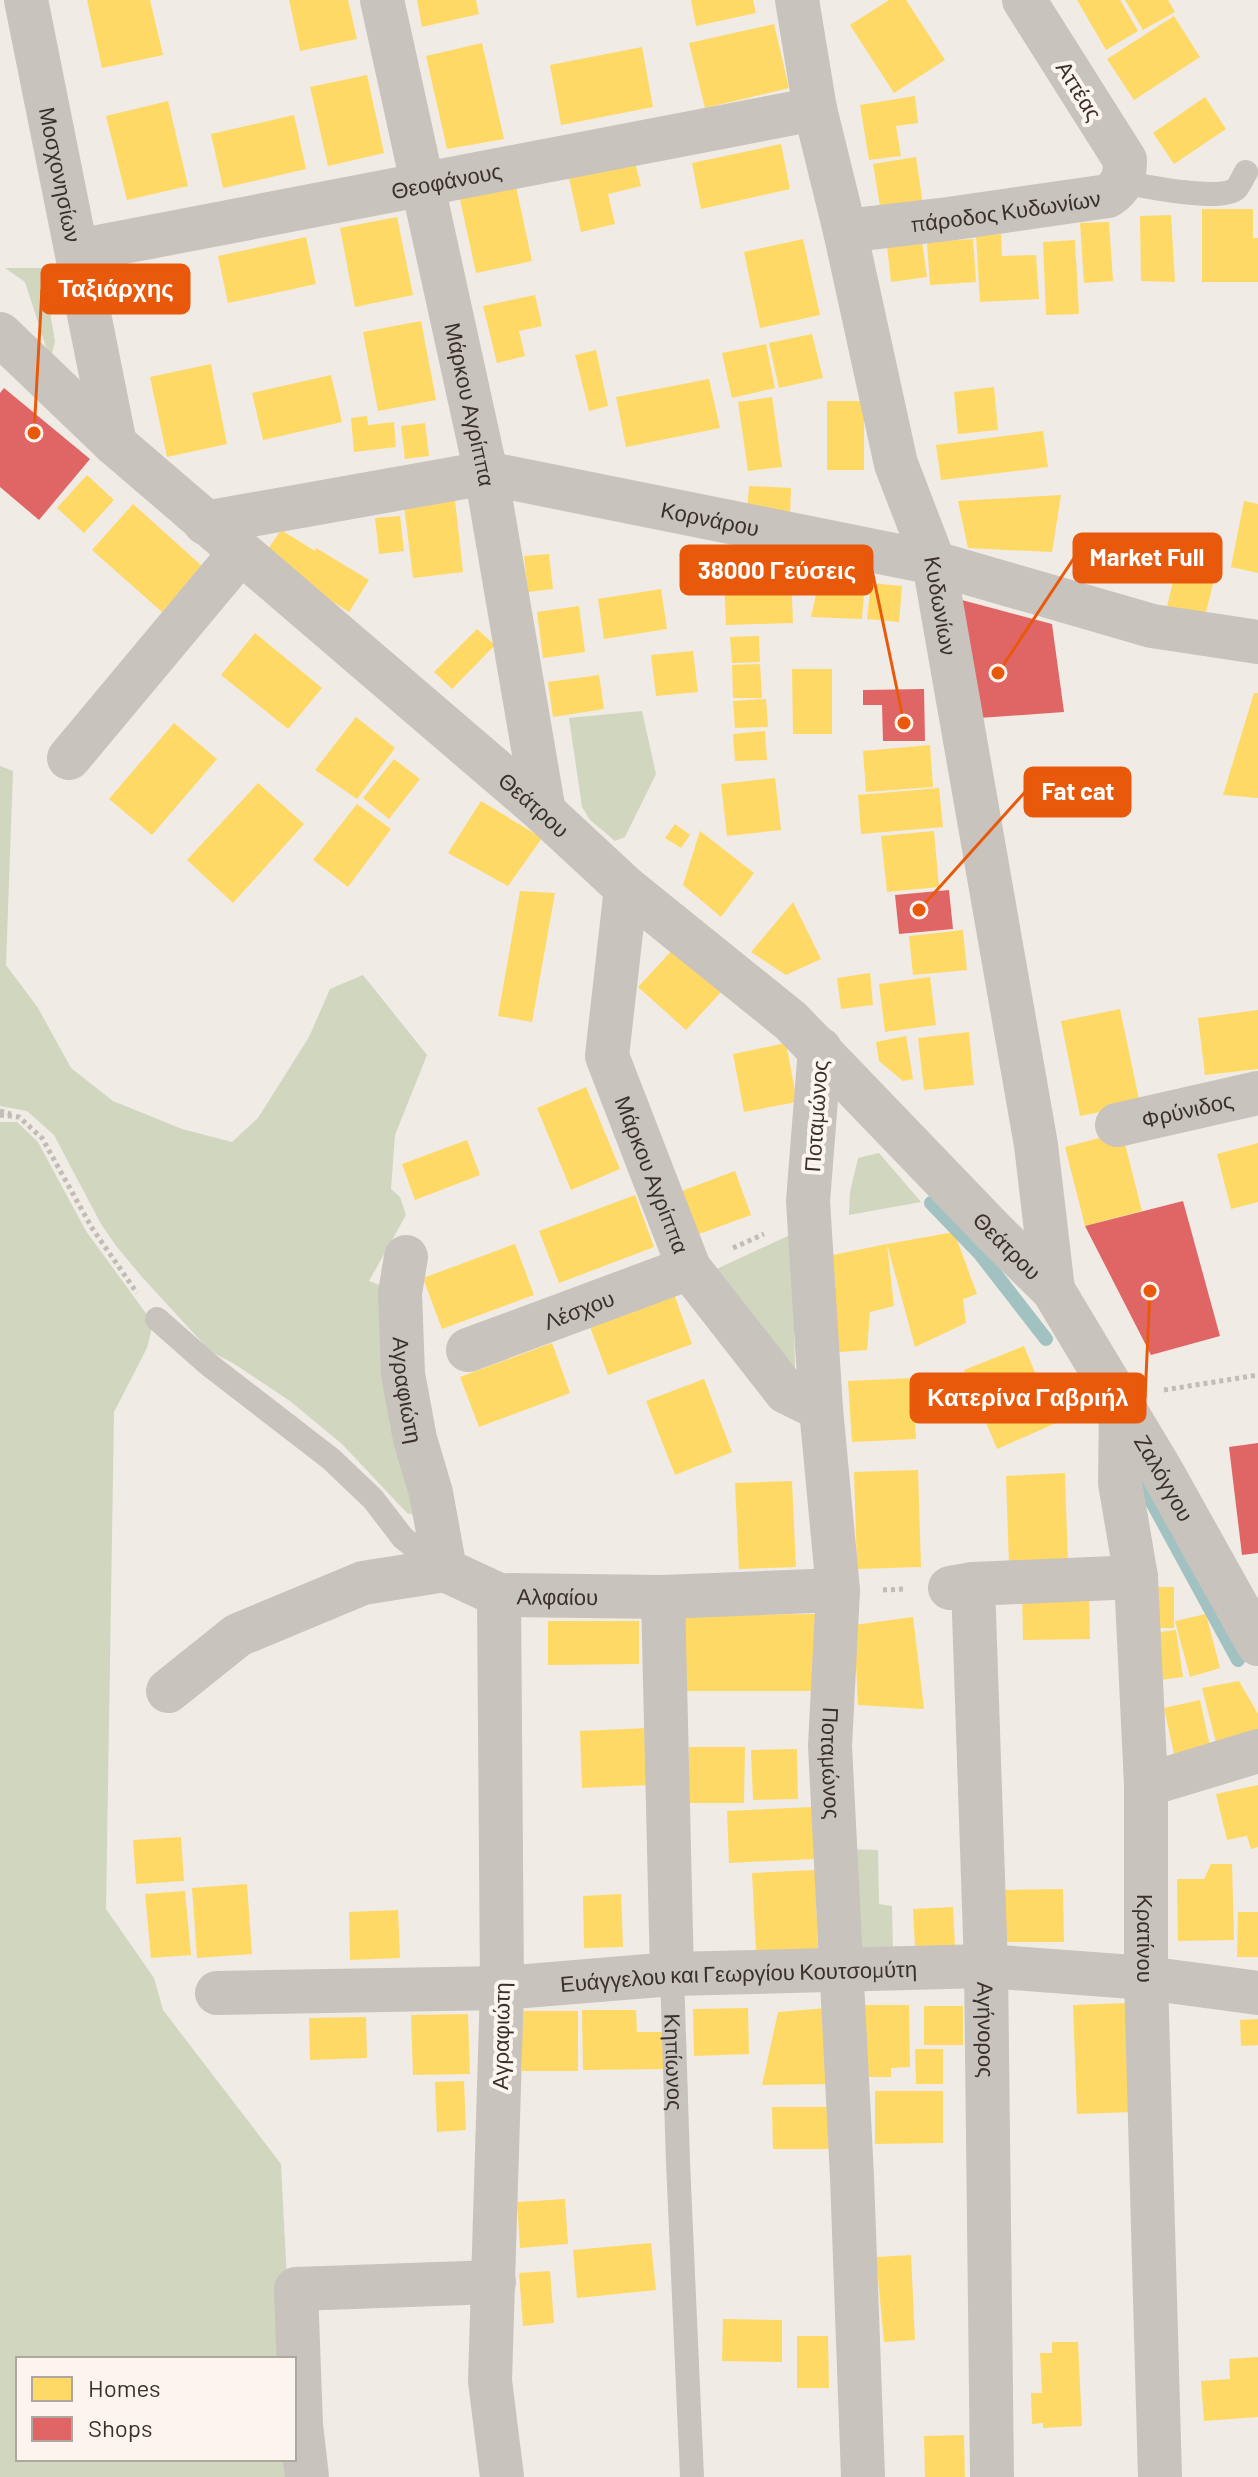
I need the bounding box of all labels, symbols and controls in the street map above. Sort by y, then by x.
street label: Αττέας [1052,55,1108,125]
street label: Μοσχονησίων [35,105,87,244]
street label: Θεοφάνους [389,157,504,203]
street label: πάροδος Κυδωνίων [909,184,1102,236]
callout: Ταξιάρχης [42,265,189,313]
text: Ταξιάρχης [58,273,174,302]
street label: Μάρκου Αγρίππα [440,320,501,488]
street label: Κορνάρου [659,495,762,541]
callout: Market Full [1074,534,1221,582]
text: Market Full [1090,542,1204,571]
callout: 38000 Γεύσεις [681,546,872,594]
street label: Κυδωνίων [920,554,963,657]
text: 38000 Γεύσεις [698,555,856,584]
street label: Θεάτρου [494,766,575,842]
callout: Fat cat [1025,768,1130,816]
text: Fat cat [1041,776,1115,805]
street label: Ποταμώνος [798,1059,832,1173]
street label: Φρύνιδος [1139,1086,1235,1132]
street label: Μάρκου Αγρίππα [611,1092,695,1257]
street label: Θεάτρου [968,1206,1047,1285]
street label: Λέσχου [540,1284,618,1334]
street label: Αγραφιώτη [388,1336,429,1446]
callout: Κατερίνα Γαβριήλ [911,1374,1145,1422]
text: Κατερίνα Γαβριήλ [927,1382,1129,1411]
street label: Ζαλόγγου [1130,1430,1200,1525]
street label: Αλφαίου [517,1582,598,1610]
street label: Ποταμώνος [817,1707,847,1820]
street label: Κρατίνου [1132,1894,1159,1983]
street label: Ευάγγελου και Γεωργίου Κουτσομύτη [559,1955,917,1996]
street label: Αγραφιώτη [486,1982,515,2090]
street label: Αγήνορος [972,1982,1000,2078]
street label: Κηπίωνος [660,2013,689,2111]
legend [16,2357,296,2461]
text: Homes [88,2373,161,2402]
text: Shops [88,2413,153,2442]

